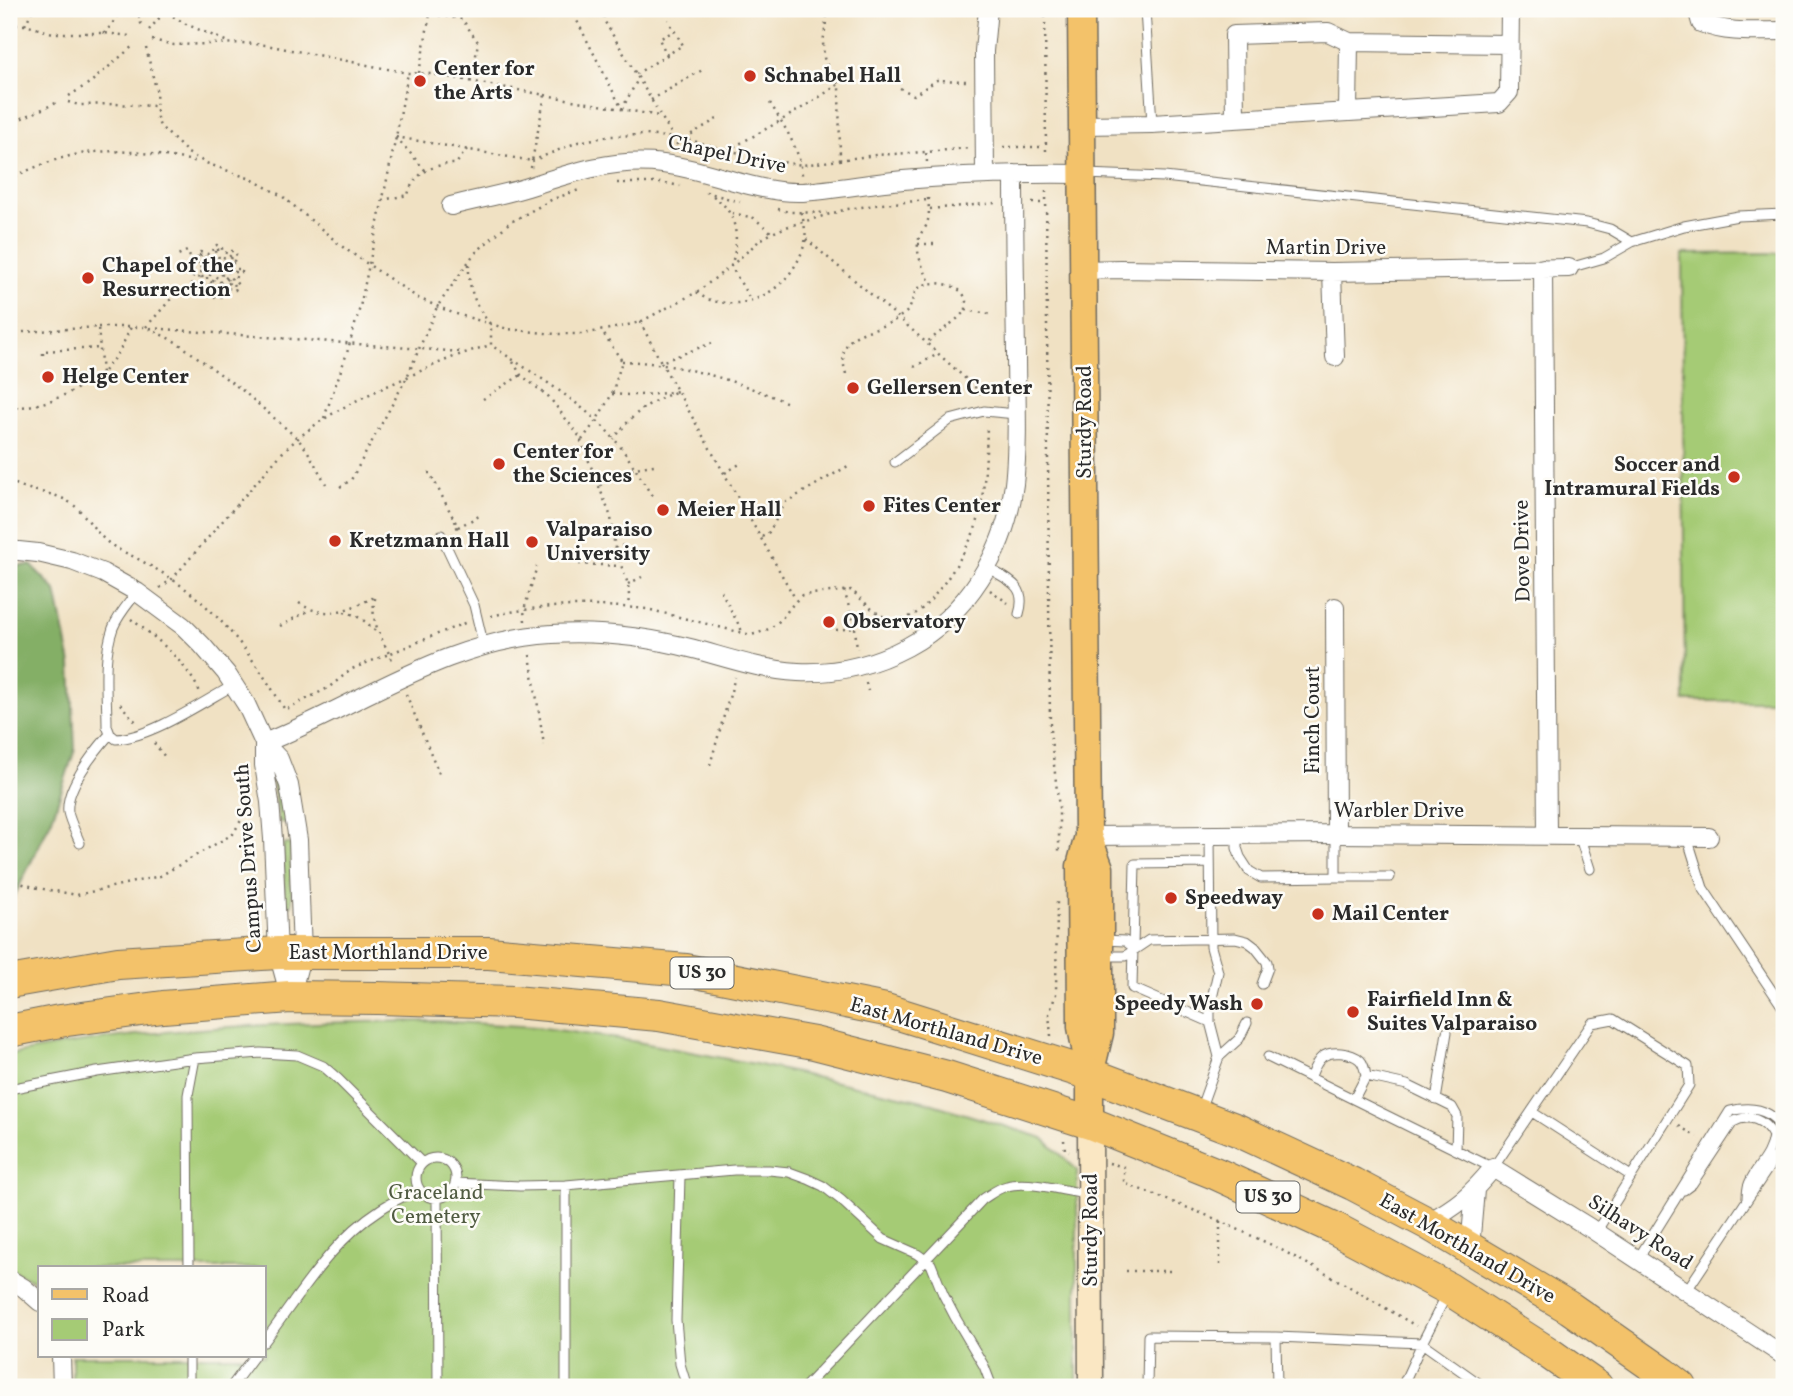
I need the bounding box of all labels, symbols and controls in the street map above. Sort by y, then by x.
place label: Center for the Arts [434,55,535,108]
place label: Schnabel Hall [764,62,901,91]
marker: Schnabel Hall [742,68,758,84]
marker: Center for the Arts [412,73,428,89]
street label: Chapel Drive [665,128,789,182]
street label: Martin Drive [1266,234,1386,263]
place label: Chapel of the Resurrection [102,252,234,305]
marker: Chapel of the Resurrection [80,270,96,286]
place label: Helge Center [62,363,189,392]
street label: Sturdy Road [1071,365,1100,479]
marker: Helge Center [40,369,56,385]
place label: Gellersen Center [867,374,1033,403]
marker: Gellersen Center [845,380,861,396]
place label: Center for the Sciences [513,438,632,491]
place label: Soccer and Intramural Fields [1544,451,1720,504]
marker: Center for the Sciences [491,456,507,472]
marker: Soccer and Intramural Fields [1726,469,1742,485]
place label: Fites Center [883,492,1001,521]
place label: Meier Hall [677,496,782,525]
marker: Fites Center [861,498,877,514]
street label: Dove Drive [1508,499,1538,603]
marker: Meier Hall [655,502,671,518]
place label: Valparaiso University [546,516,653,569]
place label: Kretzmann Hall [349,527,509,556]
marker: Kretzmann Hall [327,533,343,549]
marker: Valparaiso University [524,534,540,550]
place label: Observatory [843,608,966,637]
marker: Observatory [821,614,837,630]
street label: Finch Court [1299,666,1328,774]
street label: Campus Drive South [228,762,270,954]
street label: Warbler Drive [1334,797,1464,826]
place label: Speedway [1185,884,1283,913]
marker: Speedway [1163,890,1179,906]
place label: Mail Center [1332,900,1449,929]
marker: Mail Center [1310,906,1326,922]
street label: East Morthland Drive [288,939,488,968]
road number: US 30 [670,958,734,988]
place label: Fairfield Inn & Suites Valparaiso [1367,986,1537,1039]
place label: Speedy Wash [1114,990,1243,1019]
street label: East Morthland Drive [846,991,1046,1073]
marker: Speedy Wash [1249,996,1265,1012]
marker: Fairfield Inn & Suites Valparaiso [1345,1004,1361,1020]
street label: Sturdy Road [1077,1173,1106,1287]
park label: Graceland Cemetery [388,1179,484,1232]
road number: US 30 [1236,1182,1300,1212]
street label: East Morthland Drive [1373,1187,1561,1311]
street label: Silhavy Road [1582,1188,1698,1278]
legend [38,1266,266,1358]
text: Road [102,1282,149,1311]
text: Park [102,1316,145,1345]

